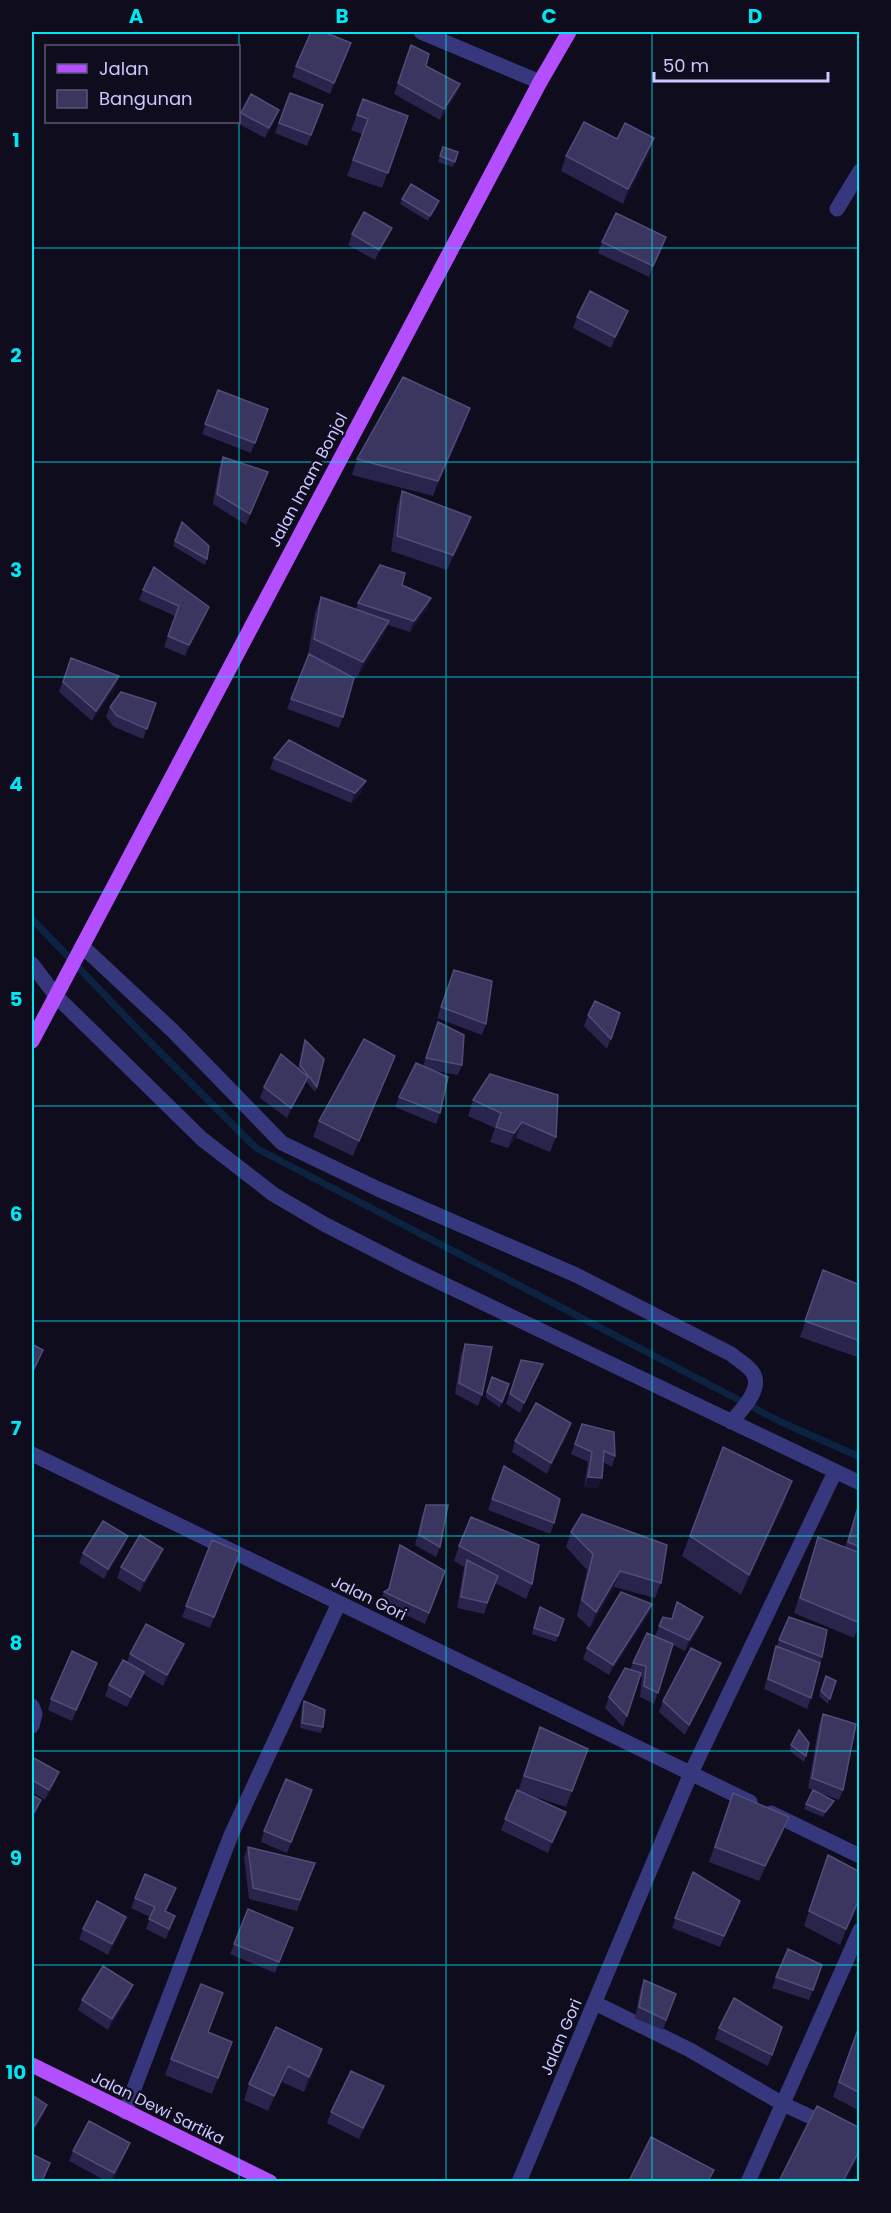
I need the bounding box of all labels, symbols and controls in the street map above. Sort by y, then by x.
text: A [129,2,144,30]
text: B [335,2,349,30]
text: C [541,2,557,30]
text: D [748,2,762,30]
legend [45,45,240,123]
scale bar [654,45,828,83]
text: 50 m [663,53,709,78]
text: Jalan [99,56,149,81]
text: Bangunan [99,86,193,111]
text: 1 [12,126,20,154]
text: 2 [10,341,22,369]
street label: Jalan Imam Bonjol [263,409,353,551]
text: 3 [10,556,22,584]
text: 4 [9,770,23,798]
text: 5 [10,985,23,1013]
text: 6 [10,1200,22,1228]
text: 7 [11,1414,22,1442]
street label: Jalan Gori [327,1570,411,1626]
text: 8 [10,1629,22,1657]
text: 9 [10,1844,22,1872]
street label: Jalan Gori [535,1995,587,2079]
text: 10 [6,2058,26,2086]
street label: Jalan Dewi Sartika [87,2066,229,2150]

